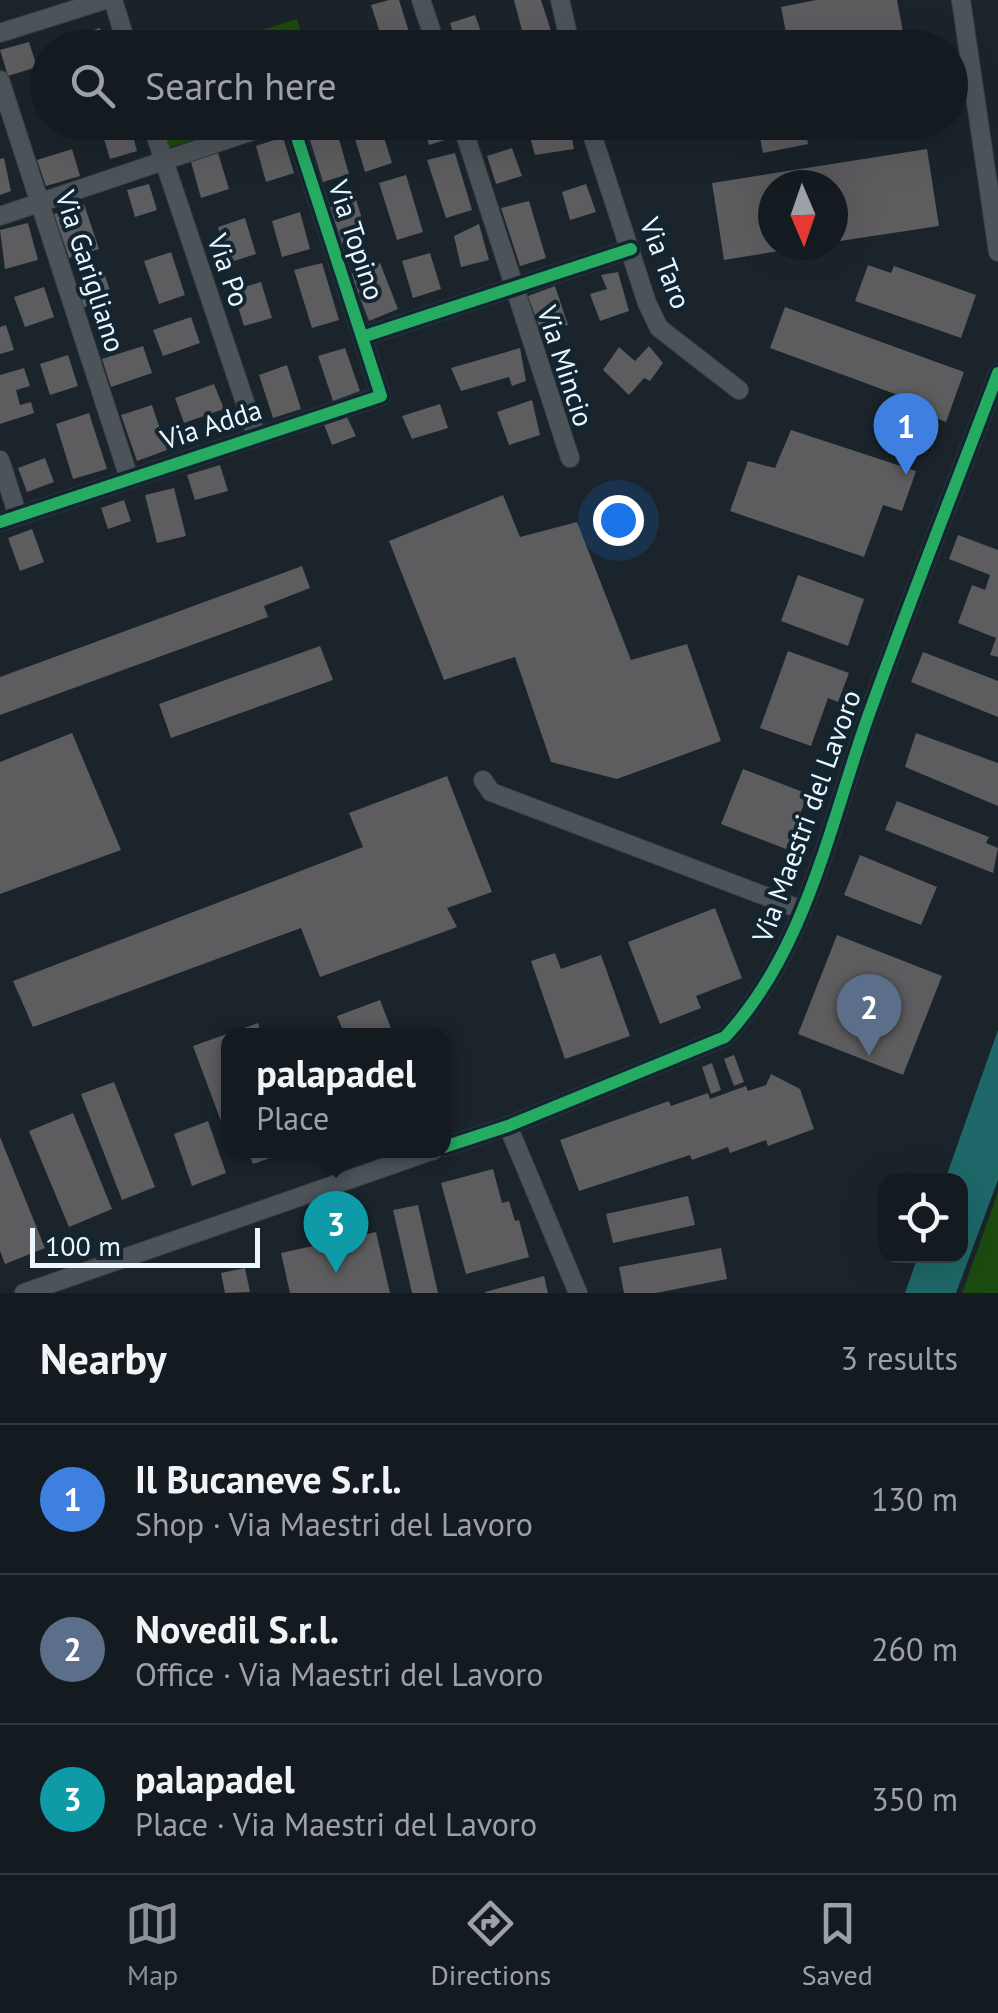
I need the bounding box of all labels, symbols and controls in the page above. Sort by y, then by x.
search box [30,30,968,140]
icon: search [65,58,120,113]
text: Search here [145,61,337,110]
north arrow [758,170,848,260]
street label: Via Topino [320,174,394,305]
street label: Via Garigliano [47,185,135,356]
street label: Via Taro [631,211,700,314]
street label: Via Po [199,228,259,311]
street label: Via Mincio [529,300,603,431]
street label: Via Adda [155,390,266,458]
pin: 1 [874,392,938,475]
your location [593,495,644,546]
street label: Via Maestri del Lavoro [743,685,869,948]
pin: 2 [836,974,902,1056]
popup [221,1028,451,1158]
text: palapadel [256,1048,416,1097]
text: Place [256,1097,329,1139]
map controls [878,1173,968,1263]
button: locate [878,1173,968,1263]
pin: 3 [304,1190,368,1273]
scale bar [30,1223,260,1268]
text: 100 m [45,1227,121,1264]
text: Nearby [40,1331,167,1386]
text: 3 results [840,1337,958,1379]
text: Il Bucaneve S.r.l. [135,1454,402,1503]
text: 1 [63,1478,82,1520]
text: 130 m [871,1478,958,1520]
text: Shop · Via Maestri del Lavoro [135,1503,533,1545]
text: Novedil S.r.l. [135,1604,339,1653]
text: 2 [63,1628,82,1670]
text: 260 m [871,1628,958,1670]
text: Office · Via Maestri del Lavoro [135,1653,543,1695]
text: palapadel [135,1754,295,1803]
text: 3 [63,1778,82,1820]
text: 350 m [871,1778,958,1820]
text: Place · Via Maestri del Lavoro [135,1803,537,1845]
tab: Map [125,1896,180,1993]
tab: Directions [430,1896,551,1993]
tab: Saved [802,1896,873,1993]

